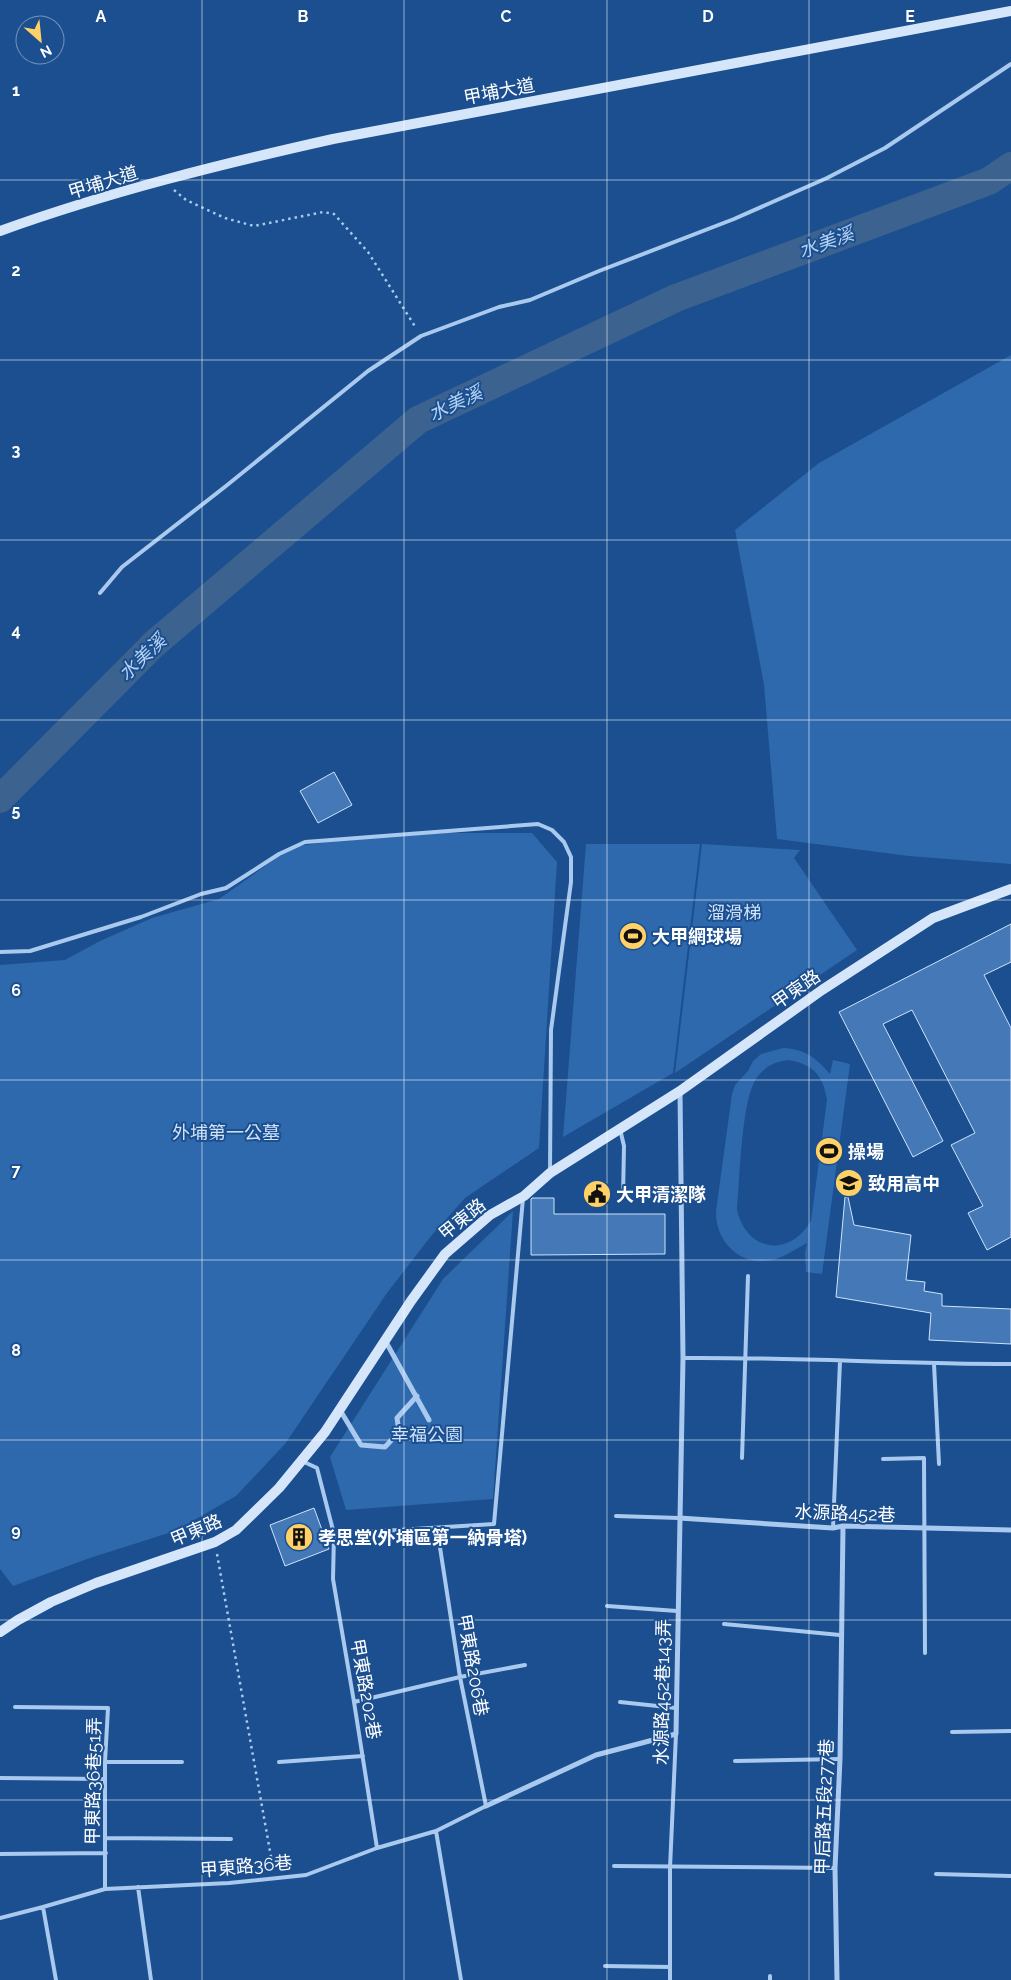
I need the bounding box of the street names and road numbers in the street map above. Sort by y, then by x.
street label: 甲埔大道 [462,74,536,108]
street label: 甲埔大道 [66,161,140,203]
street label: 甲東路 [768,965,824,1013]
street label: 甲東路 [434,1194,490,1244]
street label: 水源路452巷 [794,1501,896,1525]
street label: 甲東路 [167,1510,225,1550]
street label: 甲東路206巷 [454,1612,492,1718]
street label: 水源路452巷143弄 [650,1619,674,1765]
street label: 甲東路202巷 [347,1637,385,1741]
street label: 甲東路36巷51弄 [81,1717,105,1845]
street label: 甲后路五段277巷 [811,1738,837,1876]
street label: 甲東路36巷 [199,1852,293,1880]

